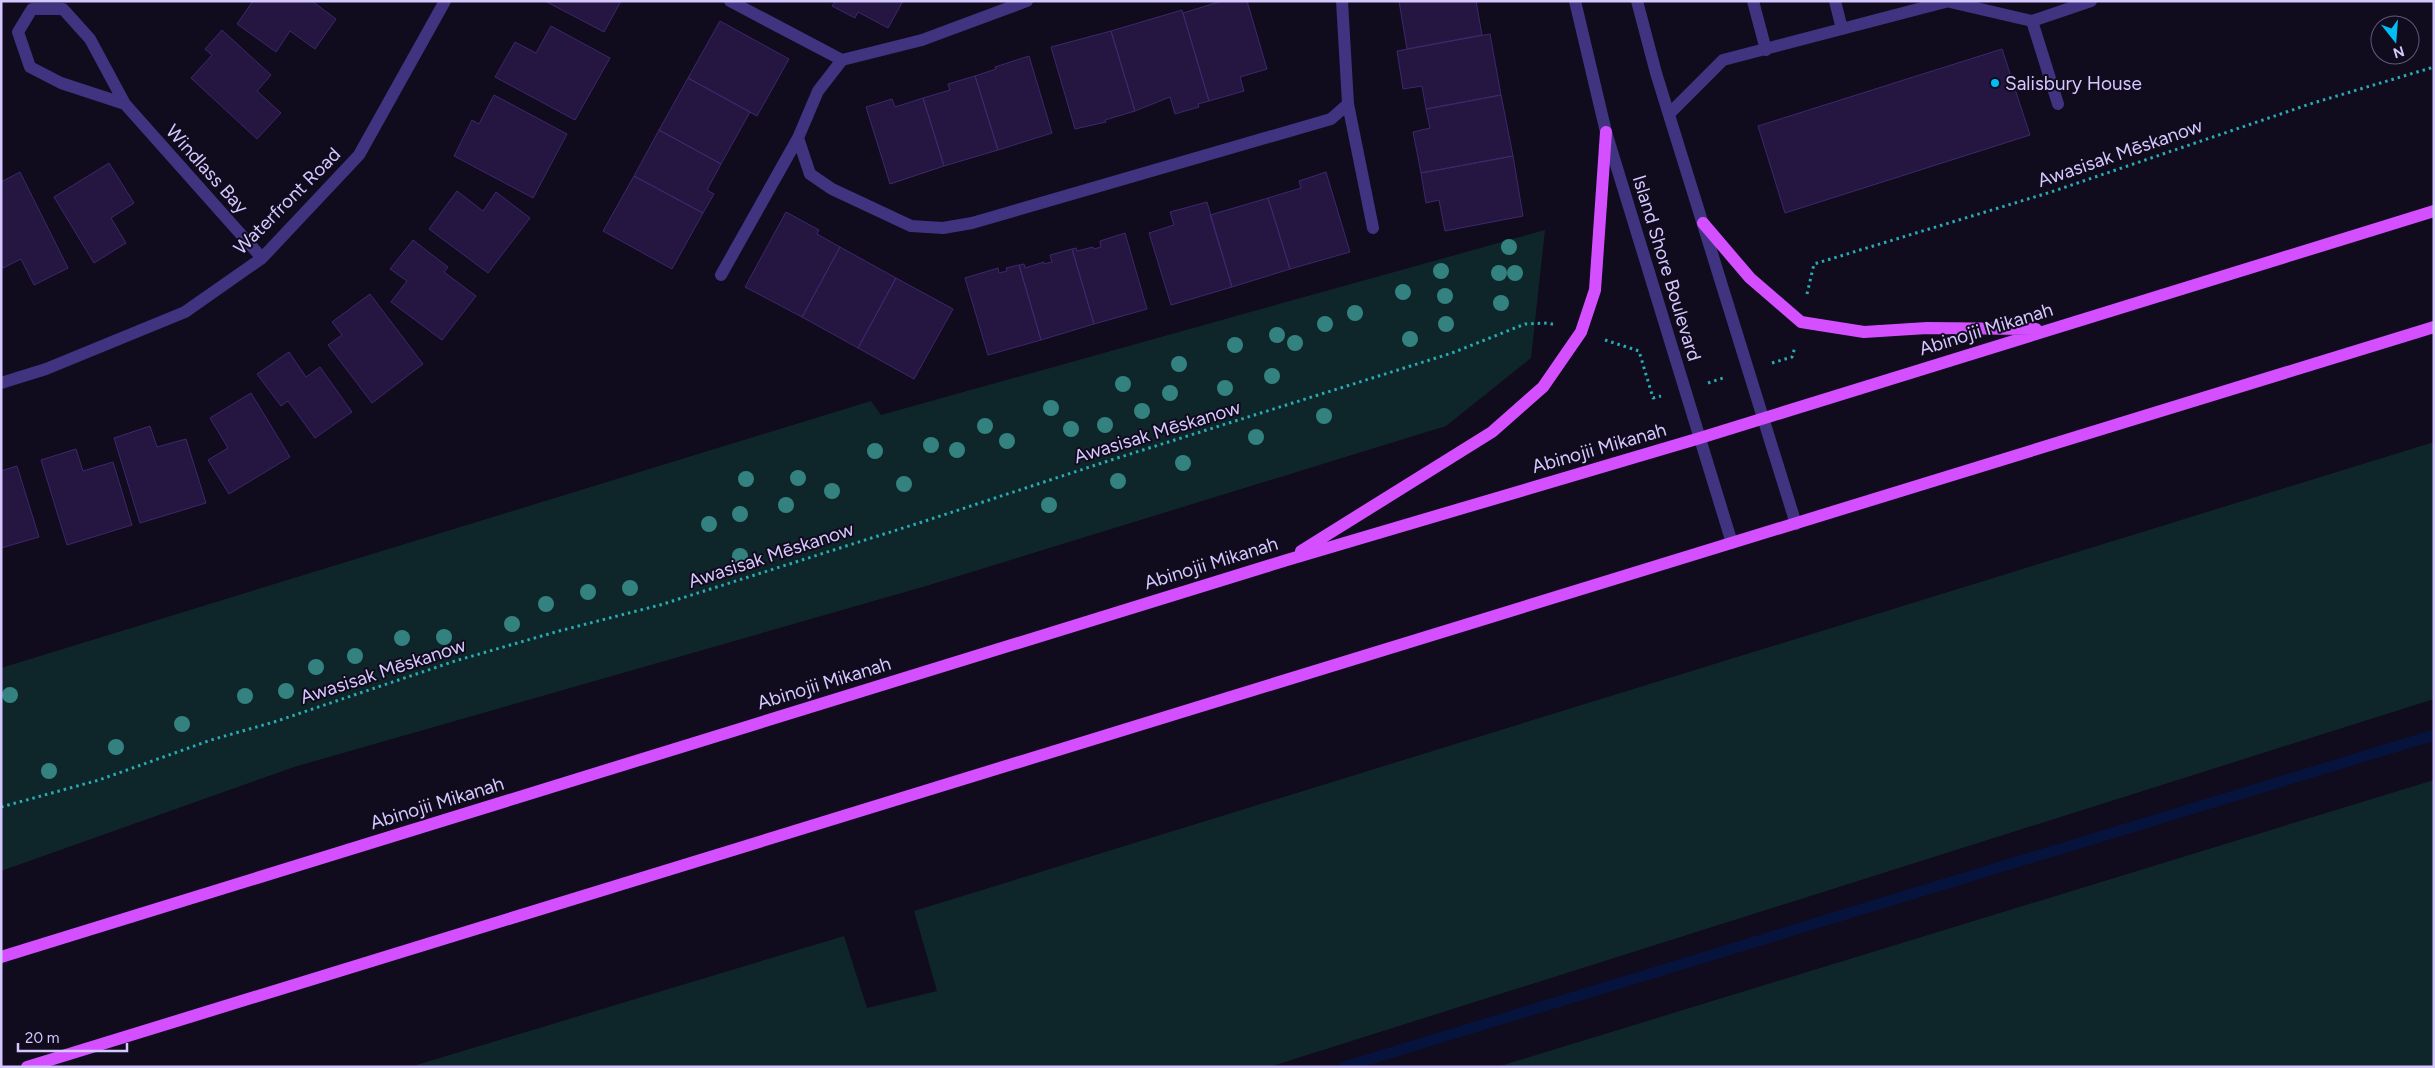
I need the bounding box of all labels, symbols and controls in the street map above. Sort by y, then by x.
north arrow [2370,15,2420,65]
text: N [2391,42,2406,62]
place label: Salisbury House [2005,72,2142,95]
marker: Salisbury House [1989,77,2001,89]
street label: Awasisak Mēskanow [2034,114,2206,192]
street label: Windlass Bay [161,120,253,218]
street label: Waterfront Road [229,143,345,259]
street label: Island Shore Boulevard [1628,172,1706,364]
street label: Abinojii Mikanah [1916,298,2056,360]
street label: Awasisak Mēskanow [1071,396,1243,468]
street label: Abinojii Mikanah [1529,418,1669,478]
street label: Awasisak Mēskanow [685,517,857,593]
street label: Abinojii Mikanah [1141,532,1281,594]
street label: Awasisak Mēskanow [297,633,469,709]
street label: Abinojii Mikanah [754,652,894,714]
street label: Abinojii Mikanah [367,772,507,834]
scale bar [18,1020,126,1052]
text: 20 m [25,1029,59,1047]

